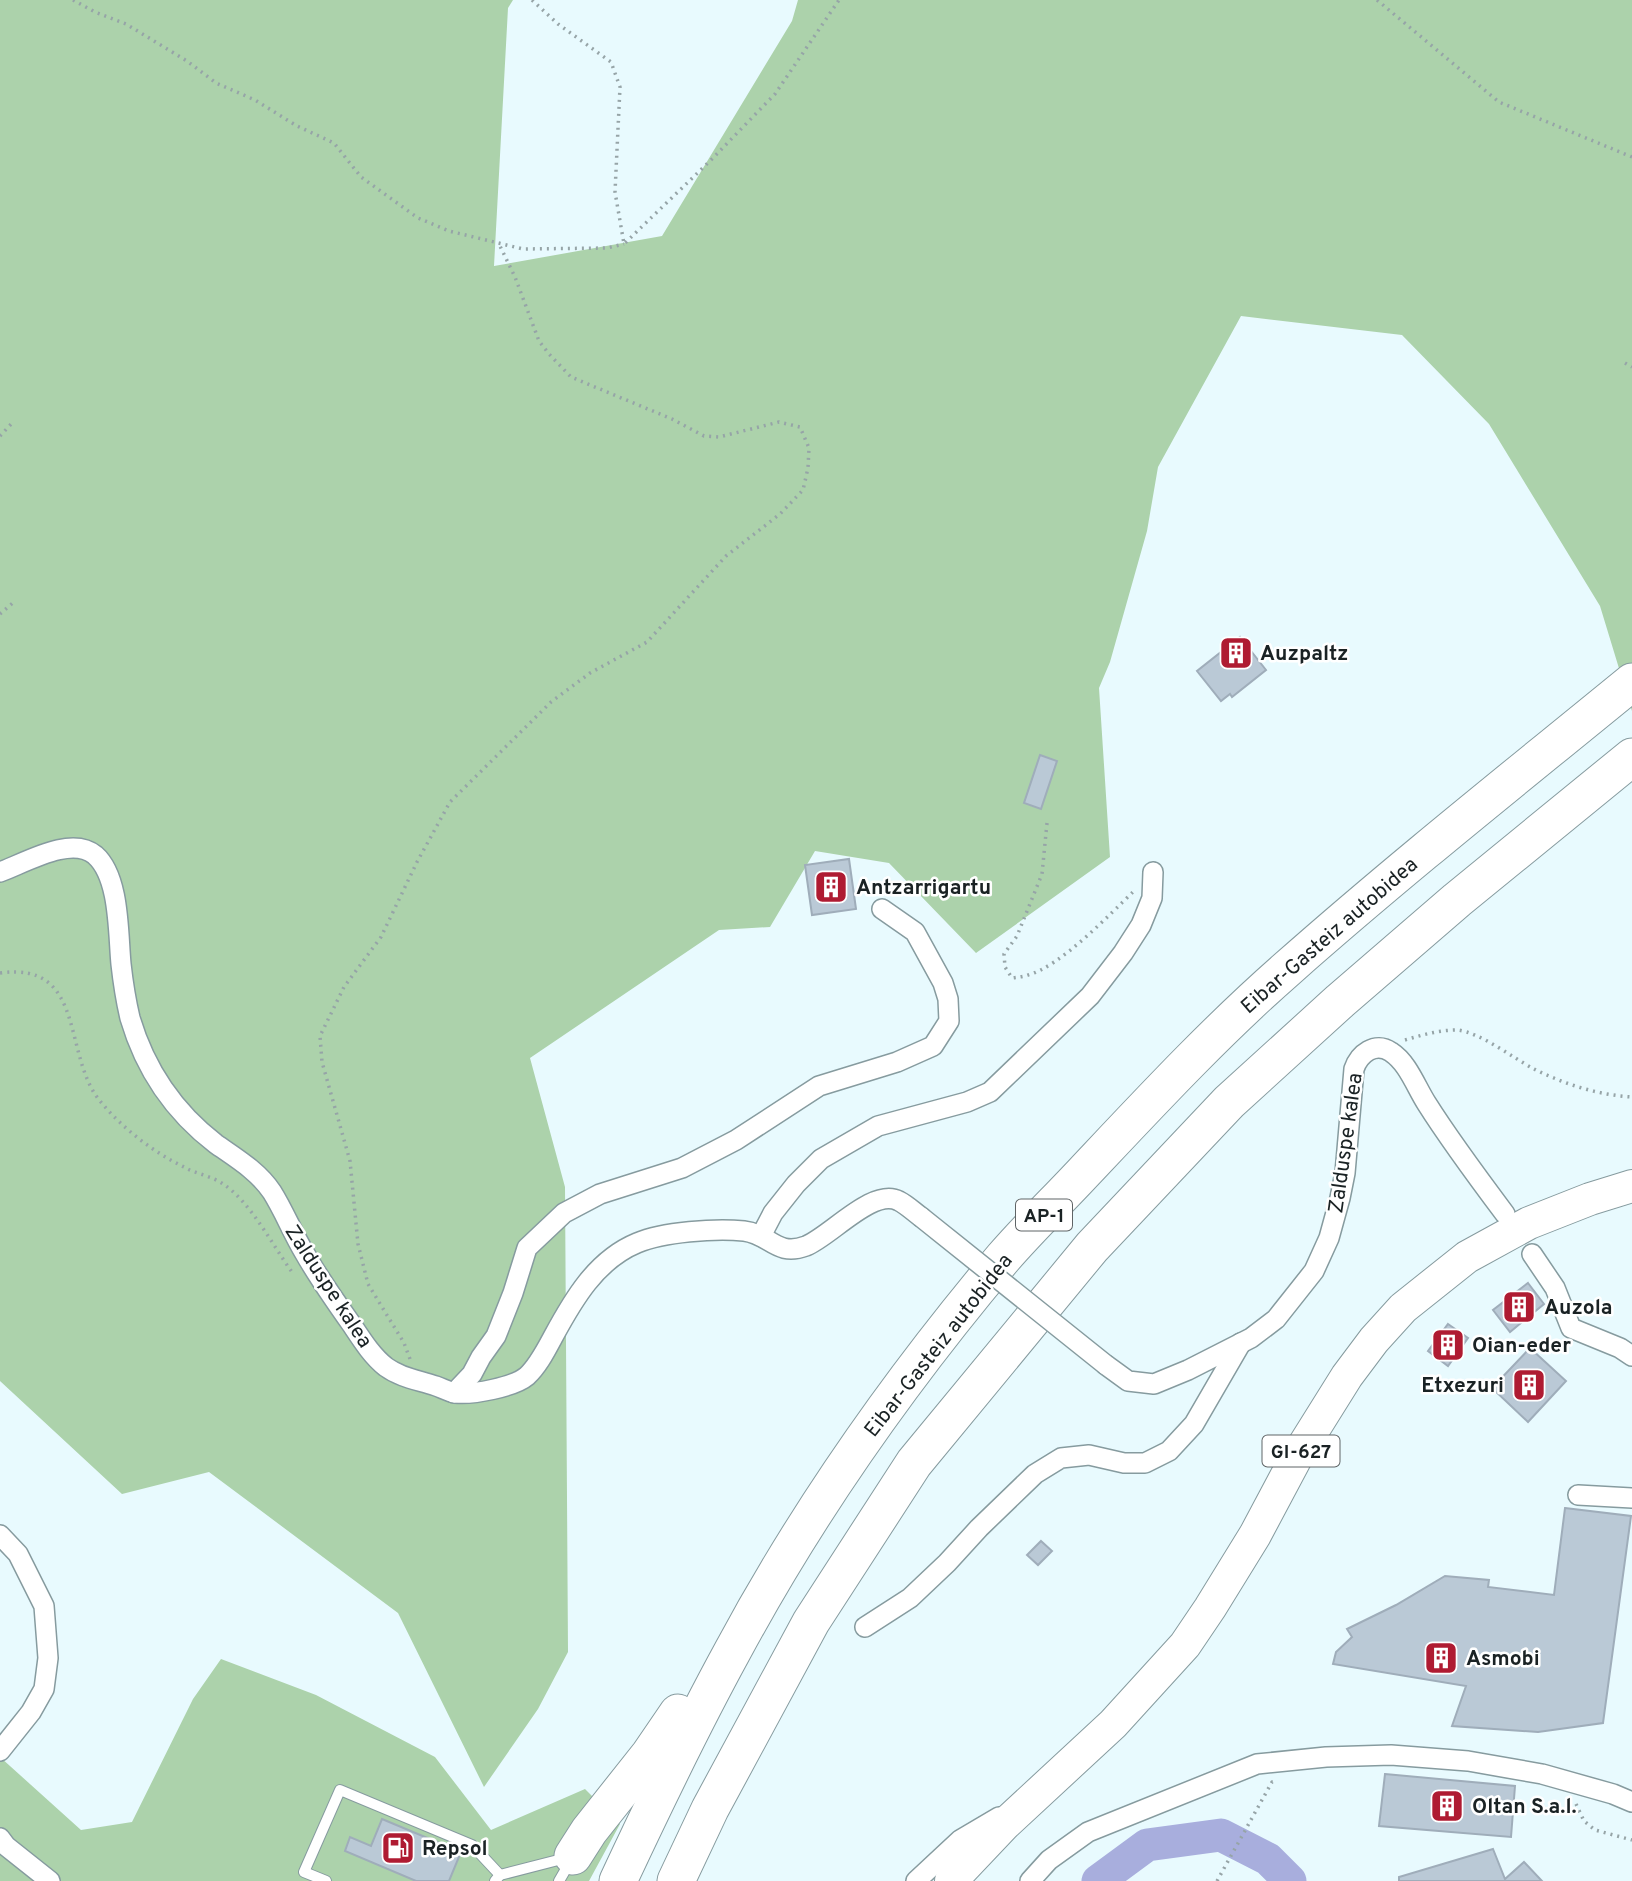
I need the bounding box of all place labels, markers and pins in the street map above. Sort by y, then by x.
building icon: Auzpaltz [1217,634,1255,672]
place label: Auzpaltz [1260,641,1348,668]
building icon: Antzarrigartu [812,868,850,906]
place label: Antzarrigartu [856,875,991,902]
building icon: Auzola [1500,1288,1538,1326]
place label: Auzola [1544,1295,1612,1322]
building icon: Oian-eder [1429,1326,1467,1364]
place label: Oian-eder [1472,1333,1571,1360]
building icon: Etxezuri [1510,1366,1548,1404]
place label: Etxezuri [1421,1373,1504,1400]
building icon: Asmobi [1422,1639,1460,1677]
place label: Asmobi [1466,1646,1540,1673]
building icon: Oltan S.a.l. [1428,1787,1466,1825]
place label: Oltan S.a.l. [1472,1794,1577,1821]
fuel station icon: Repsol [379,1829,417,1867]
place label: Repsol [422,1836,488,1863]

